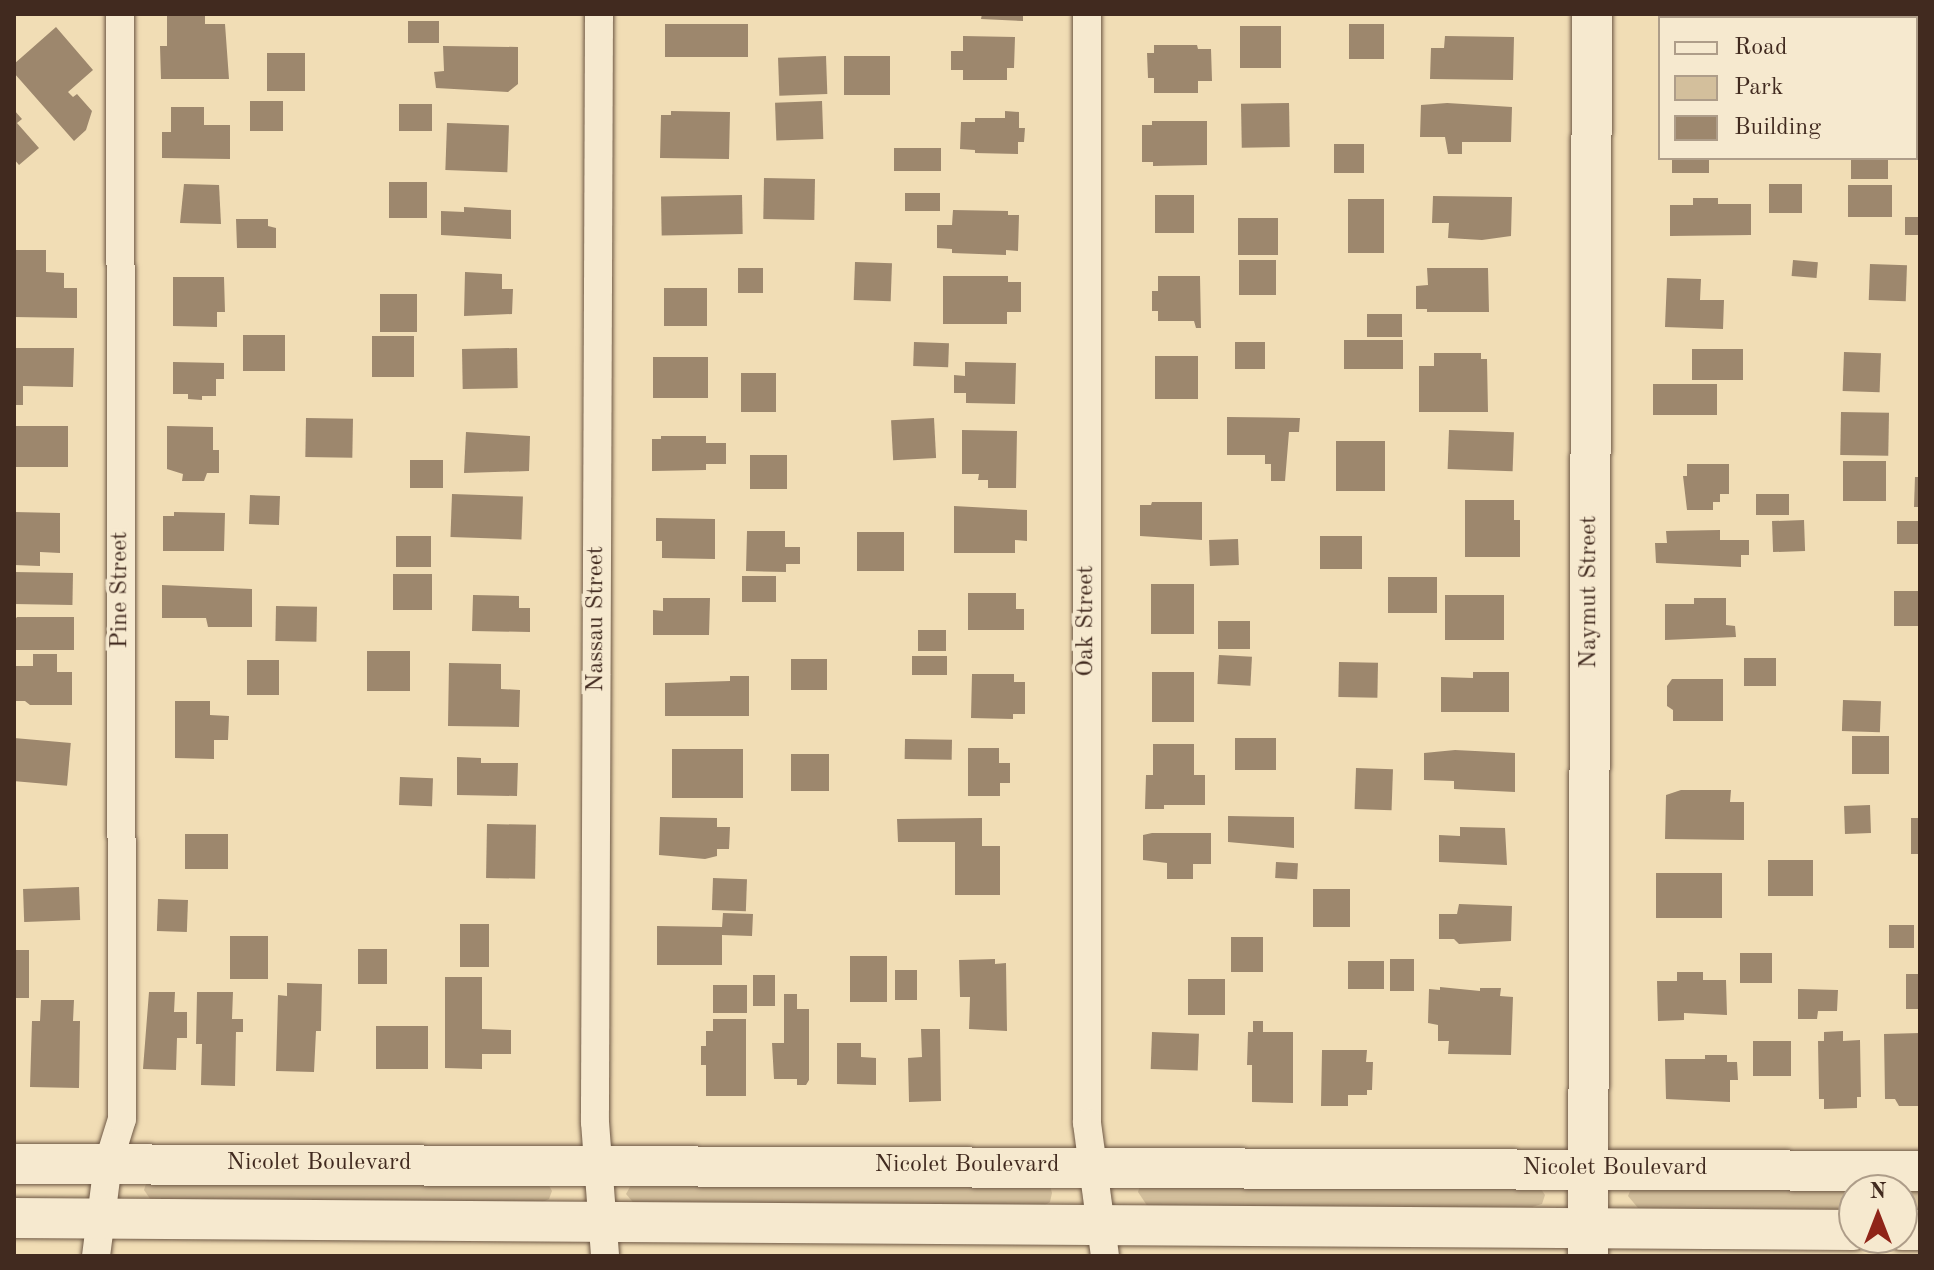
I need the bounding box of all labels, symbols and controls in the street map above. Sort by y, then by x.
legend [1658,16,1918,160]
text: Road [1734,36,1787,60]
text: Park [1734,76,1783,100]
text: Building [1734,116,1821,140]
street label: Naymut Street [1576,515,1604,669]
street label: Pine Street [107,531,135,649]
street label: Nassau Street [583,546,611,692]
street label: Oak Street [1073,565,1101,677]
street label: Nicolet Boulevard [227,1150,411,1178]
street label: Nicolet Boulevard [875,1152,1059,1180]
street label: Nicolet Boulevard [1523,1155,1707,1183]
north arrow [1838,1174,1918,1254]
text: N [1870,1181,1886,1203]

